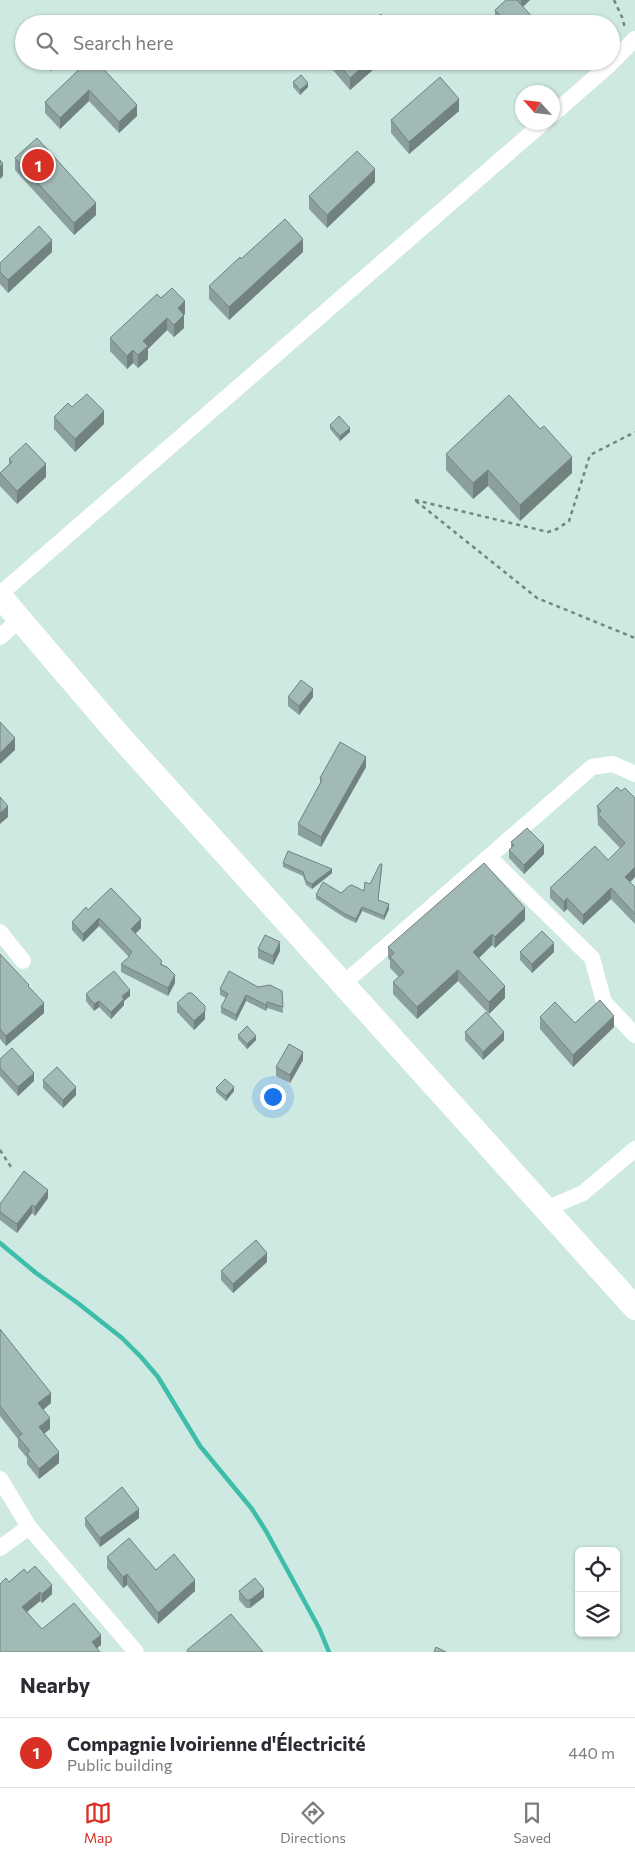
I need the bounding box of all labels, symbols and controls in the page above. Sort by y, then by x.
search box [15,15,620,70]
icon: search [33,29,61,57]
text: Search here [73,31,173,54]
north arrow [515,85,560,130]
pin: 1 [22,146,54,184]
your location [260,1084,286,1110]
map controls [575,1547,620,1637]
button: locate [575,1547,620,1592]
button: layers [575,1592,620,1637]
text: Nearby [20,1672,90,1697]
text: Compagnie Ivoirienne d'Électricité [67,1732,366,1755]
text: 1 [32,1743,40,1762]
text: 440 m [568,1743,615,1762]
text: Public building [67,1755,172,1774]
tab: Map [84,1799,113,1846]
tab: Directions [280,1799,346,1846]
tab: Saved [513,1799,551,1846]

